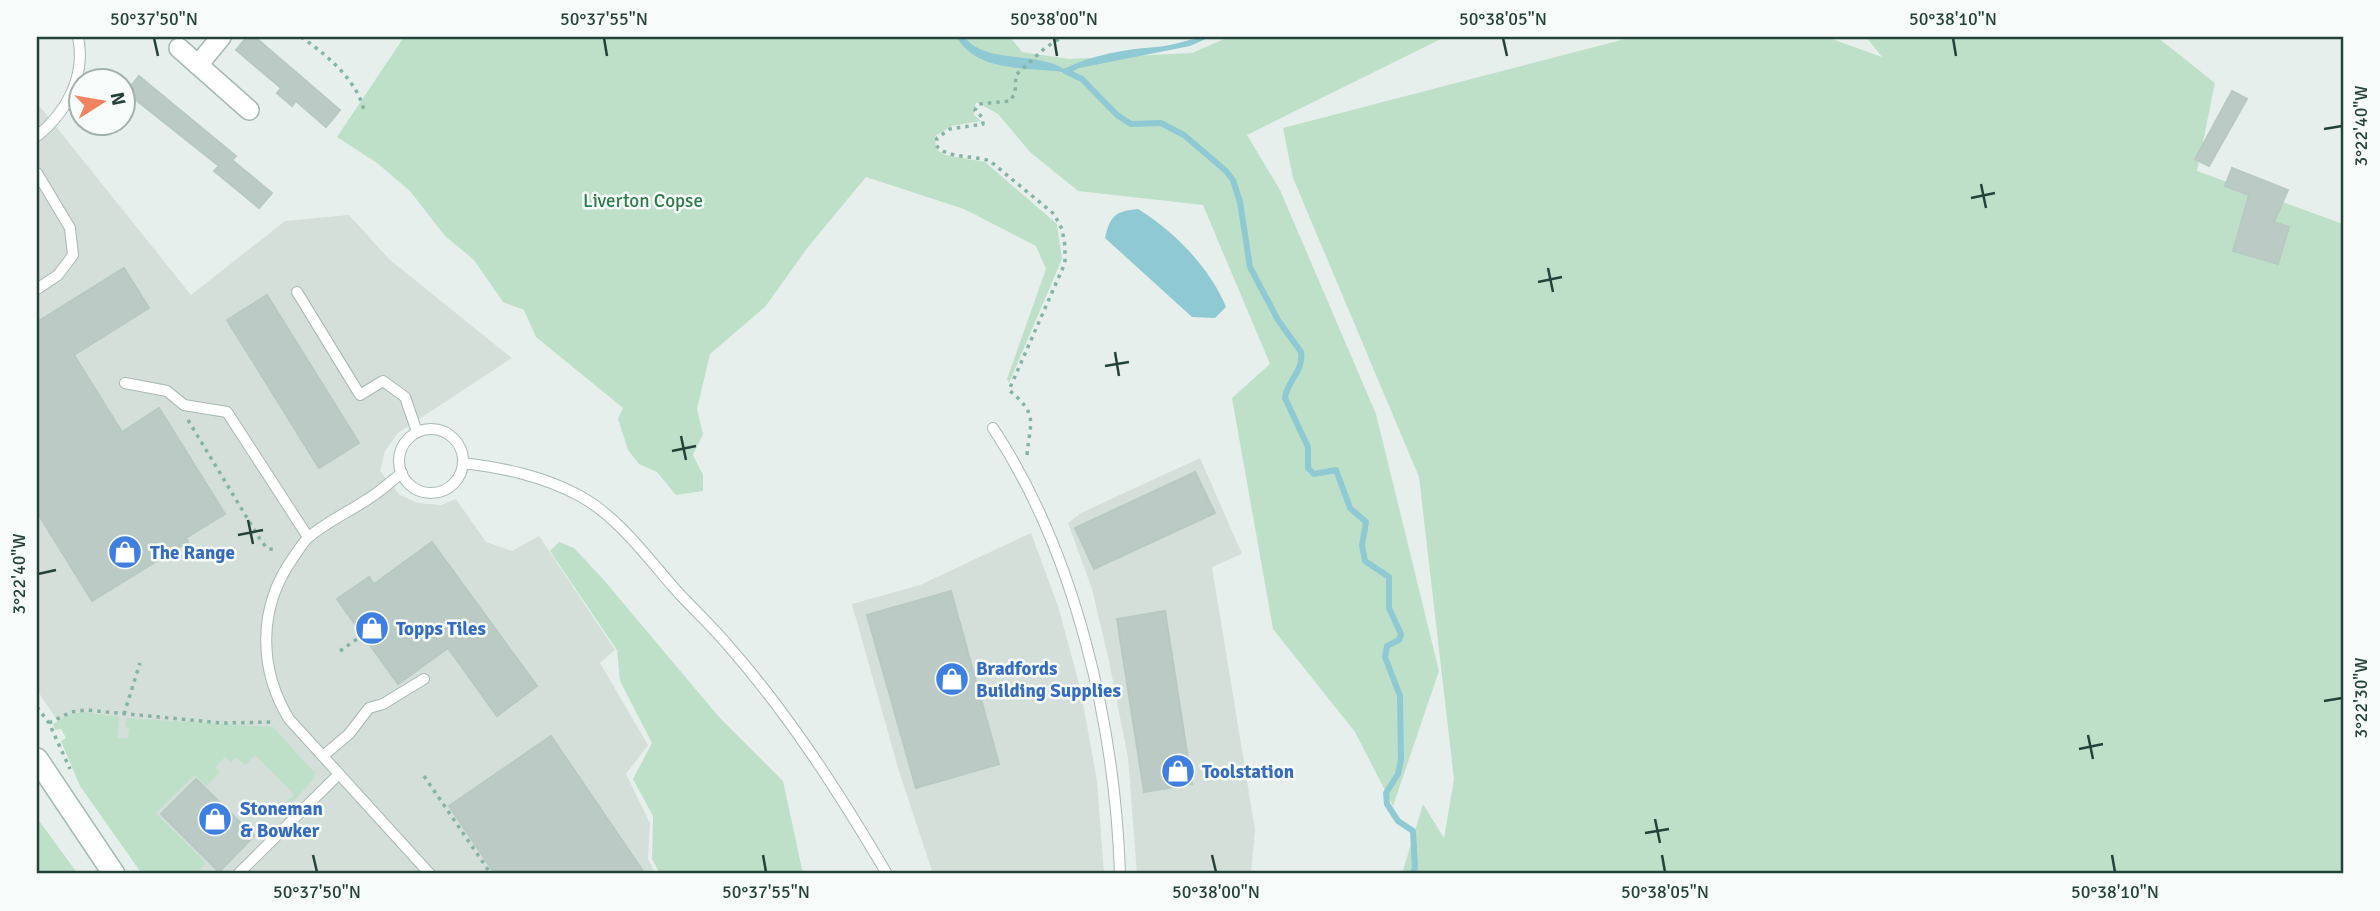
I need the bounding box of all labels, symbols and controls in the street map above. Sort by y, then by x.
text: 50°37'50"N [110,8,198,30]
text: 50°37'55"N [560,8,648,30]
text: 50°38'00"N [1010,8,1098,30]
text: 50°38'05"N [1459,8,1547,30]
text: 50°38'10"N [1909,8,1997,30]
north arrow [66,66,136,136]
text: 3°22'40"W [2350,85,2372,167]
text: N [105,90,131,108]
park label: Liverton Copse [583,189,703,213]
text: 3°22'40"W [8,533,30,615]
shop icon: The Range [106,533,144,571]
place label: The Range [150,541,235,565]
shop icon: Topps Tiles [353,609,391,647]
place label: Topps Tiles [396,617,486,641]
place label: Bradfords Building Supplies [976,657,1121,703]
text: 3°22'30"W [2350,657,2372,739]
shop icon: Bradfords Building Supplies [933,660,971,698]
shop icon: Toolstation [1159,752,1197,790]
place label: Toolstation [1202,760,1294,784]
place label: Stoneman & Bowker [240,797,323,843]
shop icon: Stoneman & Bowker [196,800,234,838]
text: 50°37'50"N [273,881,361,903]
text: 50°37'55"N [722,881,810,903]
text: 50°38'00"N [1172,881,1260,903]
text: 50°38'05"N [1621,881,1709,903]
text: 50°38'10"N [2071,881,2159,903]

